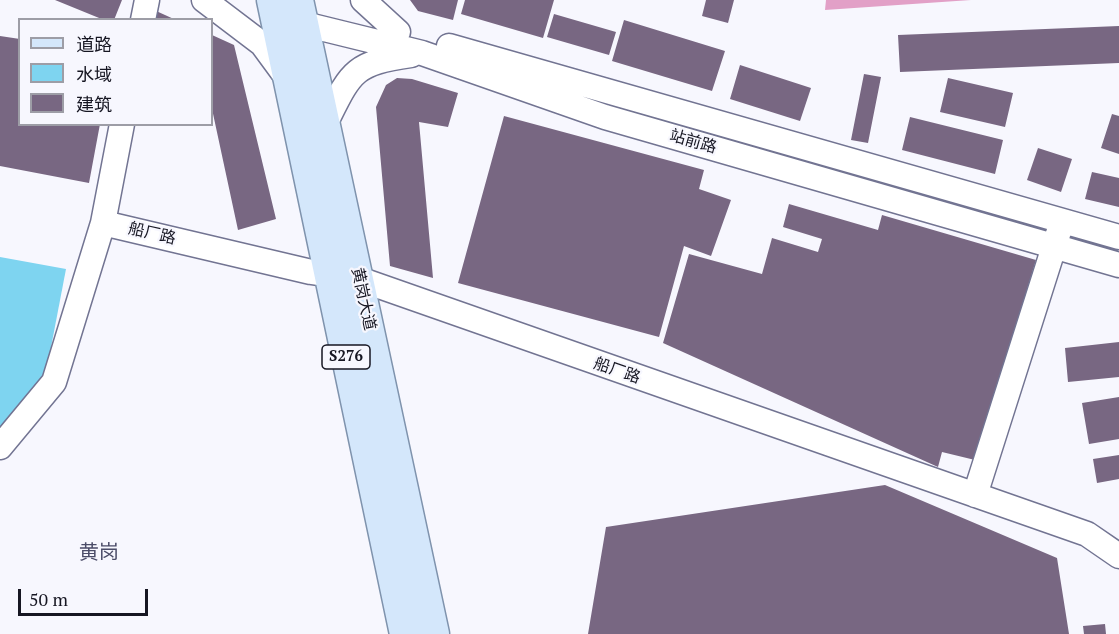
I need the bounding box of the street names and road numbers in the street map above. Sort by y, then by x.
street label: 站前路 [667,126,719,158]
street label: 船厂路 [126,219,178,249]
street label: 黄岗大道 [347,266,379,332]
road number: S276 [322,345,370,369]
street label: 船厂路 [591,354,643,388]

